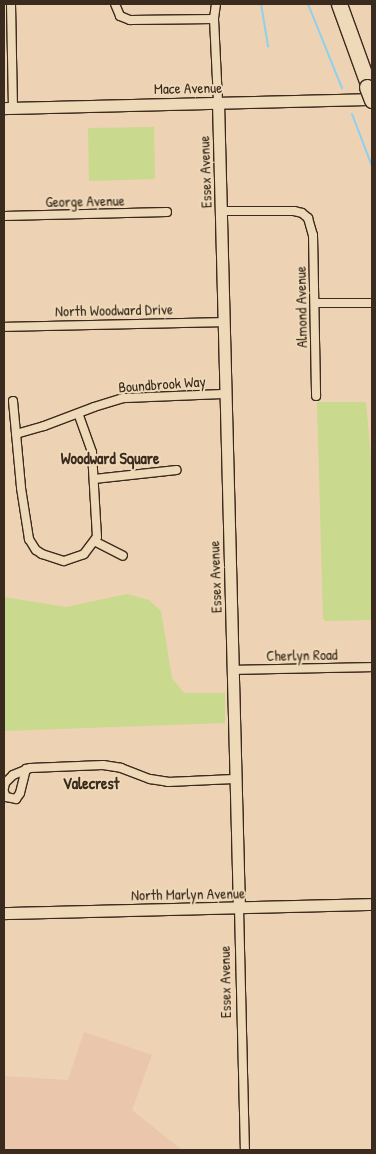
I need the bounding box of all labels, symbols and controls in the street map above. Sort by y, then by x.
street label: Mace Avenue [154,78,222,98]
street label: Essex Avenue [195,136,215,208]
street label: George Avenue [45,191,125,211]
street label: Almond Avenue [291,266,311,348]
street label: North Woodward Drive [55,300,173,320]
street label: Boundbrook Way [118,372,206,396]
district label: Woodward Square [61,448,159,468]
street label: Essex Avenue [205,541,225,613]
street label: Cherlyn Road [266,645,338,665]
district label: Valecrest [63,773,119,793]
street label: North Marlyn Avenue [131,884,245,904]
street label: Essex Avenue [215,946,235,1018]

